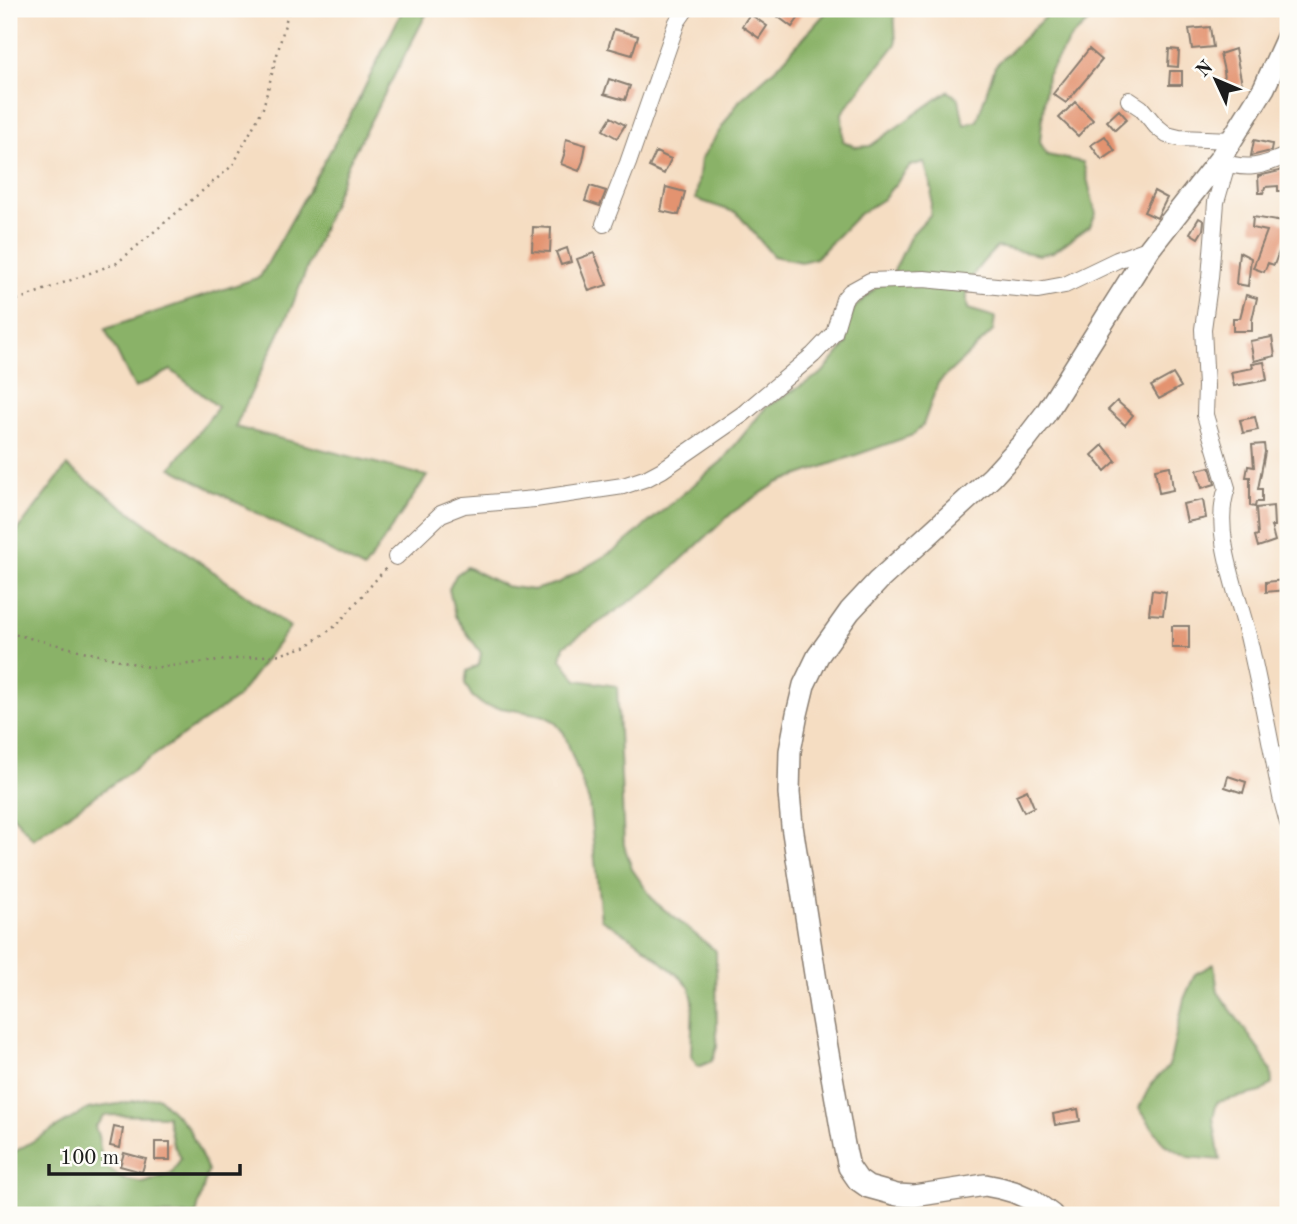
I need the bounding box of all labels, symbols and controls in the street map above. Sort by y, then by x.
north arrow [1182,46,1252,116]
text: N [1194,58,1218,82]
scale bar [49,1133,240,1177]
text: 100 m [60,1148,119,1169]

